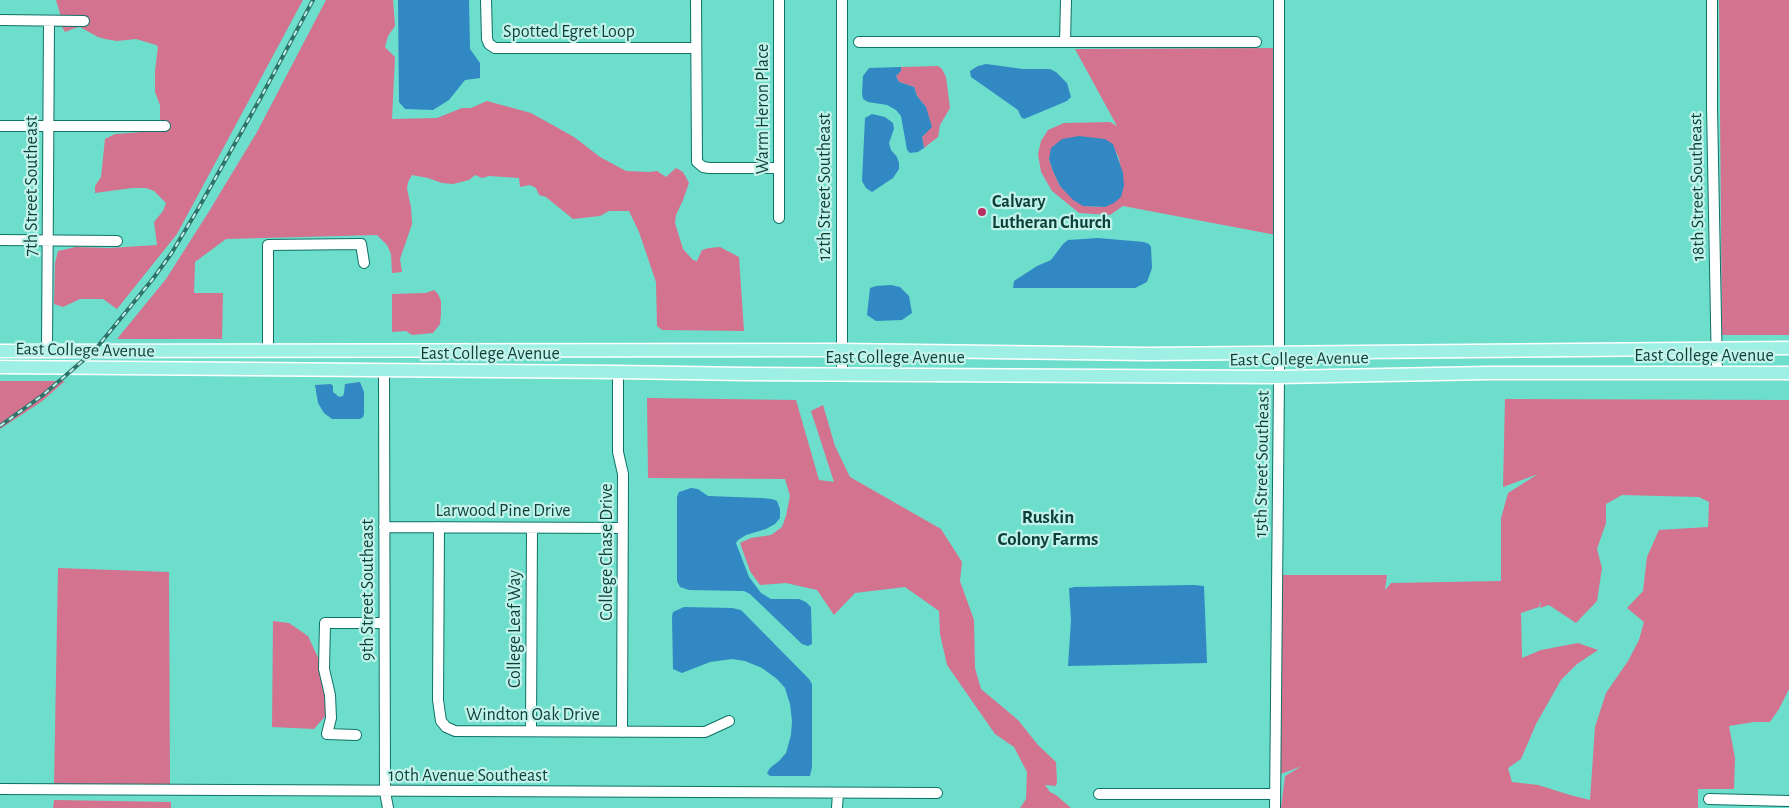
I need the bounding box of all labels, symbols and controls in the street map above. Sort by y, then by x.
street label: Spotted Egret Loop [503,21,635,43]
street label: Warm Heron Place [752,44,774,174]
street label: 12th Street Southeast [814,113,836,261]
street label: 18th Street Southeast [1685,113,1709,261]
street label: 7th Street Southeast [21,115,43,257]
place label: Calvary Lutheran Church [992,191,1111,233]
marker: Calvary Lutheran Church [976,206,988,218]
street label: East College Avenue [15,338,155,362]
street label: East College Avenue [420,343,560,365]
street label: East College Avenue [1634,345,1774,367]
street label: East College Avenue [825,347,965,369]
street label: East College Avenue [1229,347,1369,371]
street label: 15th Street Southeast [1250,390,1274,538]
street label: College Chase Drive [596,483,618,621]
street label: Larwood Pine Drive [435,500,571,522]
district label: Ruskin Colony Farms [998,506,1098,550]
street label: 9th Street Southeast [357,519,379,661]
street label: College Leaf Way [504,570,526,688]
street label: Windton Oak Drive [466,704,600,726]
street label: 10th Avenue Southeast [388,765,548,787]

